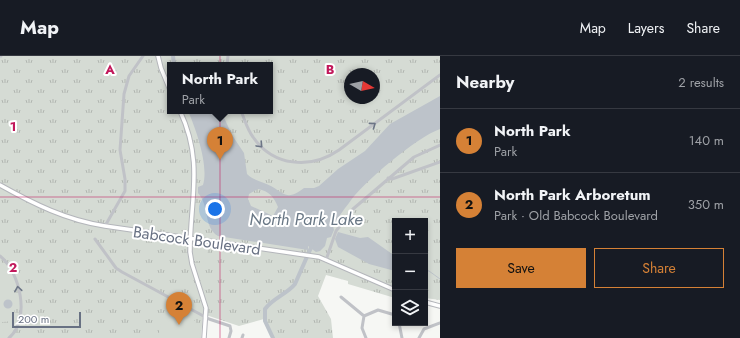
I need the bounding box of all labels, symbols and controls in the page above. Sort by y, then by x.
text: Map [20,14,59,41]
text: Map [580,18,606,38]
text: Layers [628,18,664,38]
text: Share [686,18,720,38]
text: A [104,60,115,79]
text: B [326,60,335,79]
popup [167,62,273,114]
text: North Park [182,68,258,90]
north arrow [344,68,380,104]
text: Nearby [456,70,514,94]
text: 2 results [678,73,724,92]
text: Park [182,90,205,109]
text: 1 [10,117,16,136]
text: North Park [494,120,571,142]
one-way arrow [369,123,376,130]
pin: 1 [207,127,233,160]
text: 1 [466,131,472,150]
text: 140 m [689,131,724,150]
one-way arrow [255,140,263,148]
text: Park [494,142,517,161]
text: North Park Arboretum [494,184,651,206]
text: 2 [465,195,473,214]
text: 350 m [688,195,724,214]
your location [205,199,225,219]
text: Park · Old Babcock Boulevard [494,206,658,225]
water label: North Park Lake [249,207,363,231]
map controls [392,218,428,326]
button: + [392,218,428,254]
street label: Babcock Boulevard [132,220,262,261]
button: Save [456,248,586,288]
button: Share [594,248,724,288]
button: − [392,254,428,290]
text: 2 [9,258,17,277]
one-way arrow [14,286,23,292]
button: layers [392,290,428,326]
pin: 2 [166,292,192,325]
scale bar [12,310,81,329]
text: 200 m [18,311,49,327]

